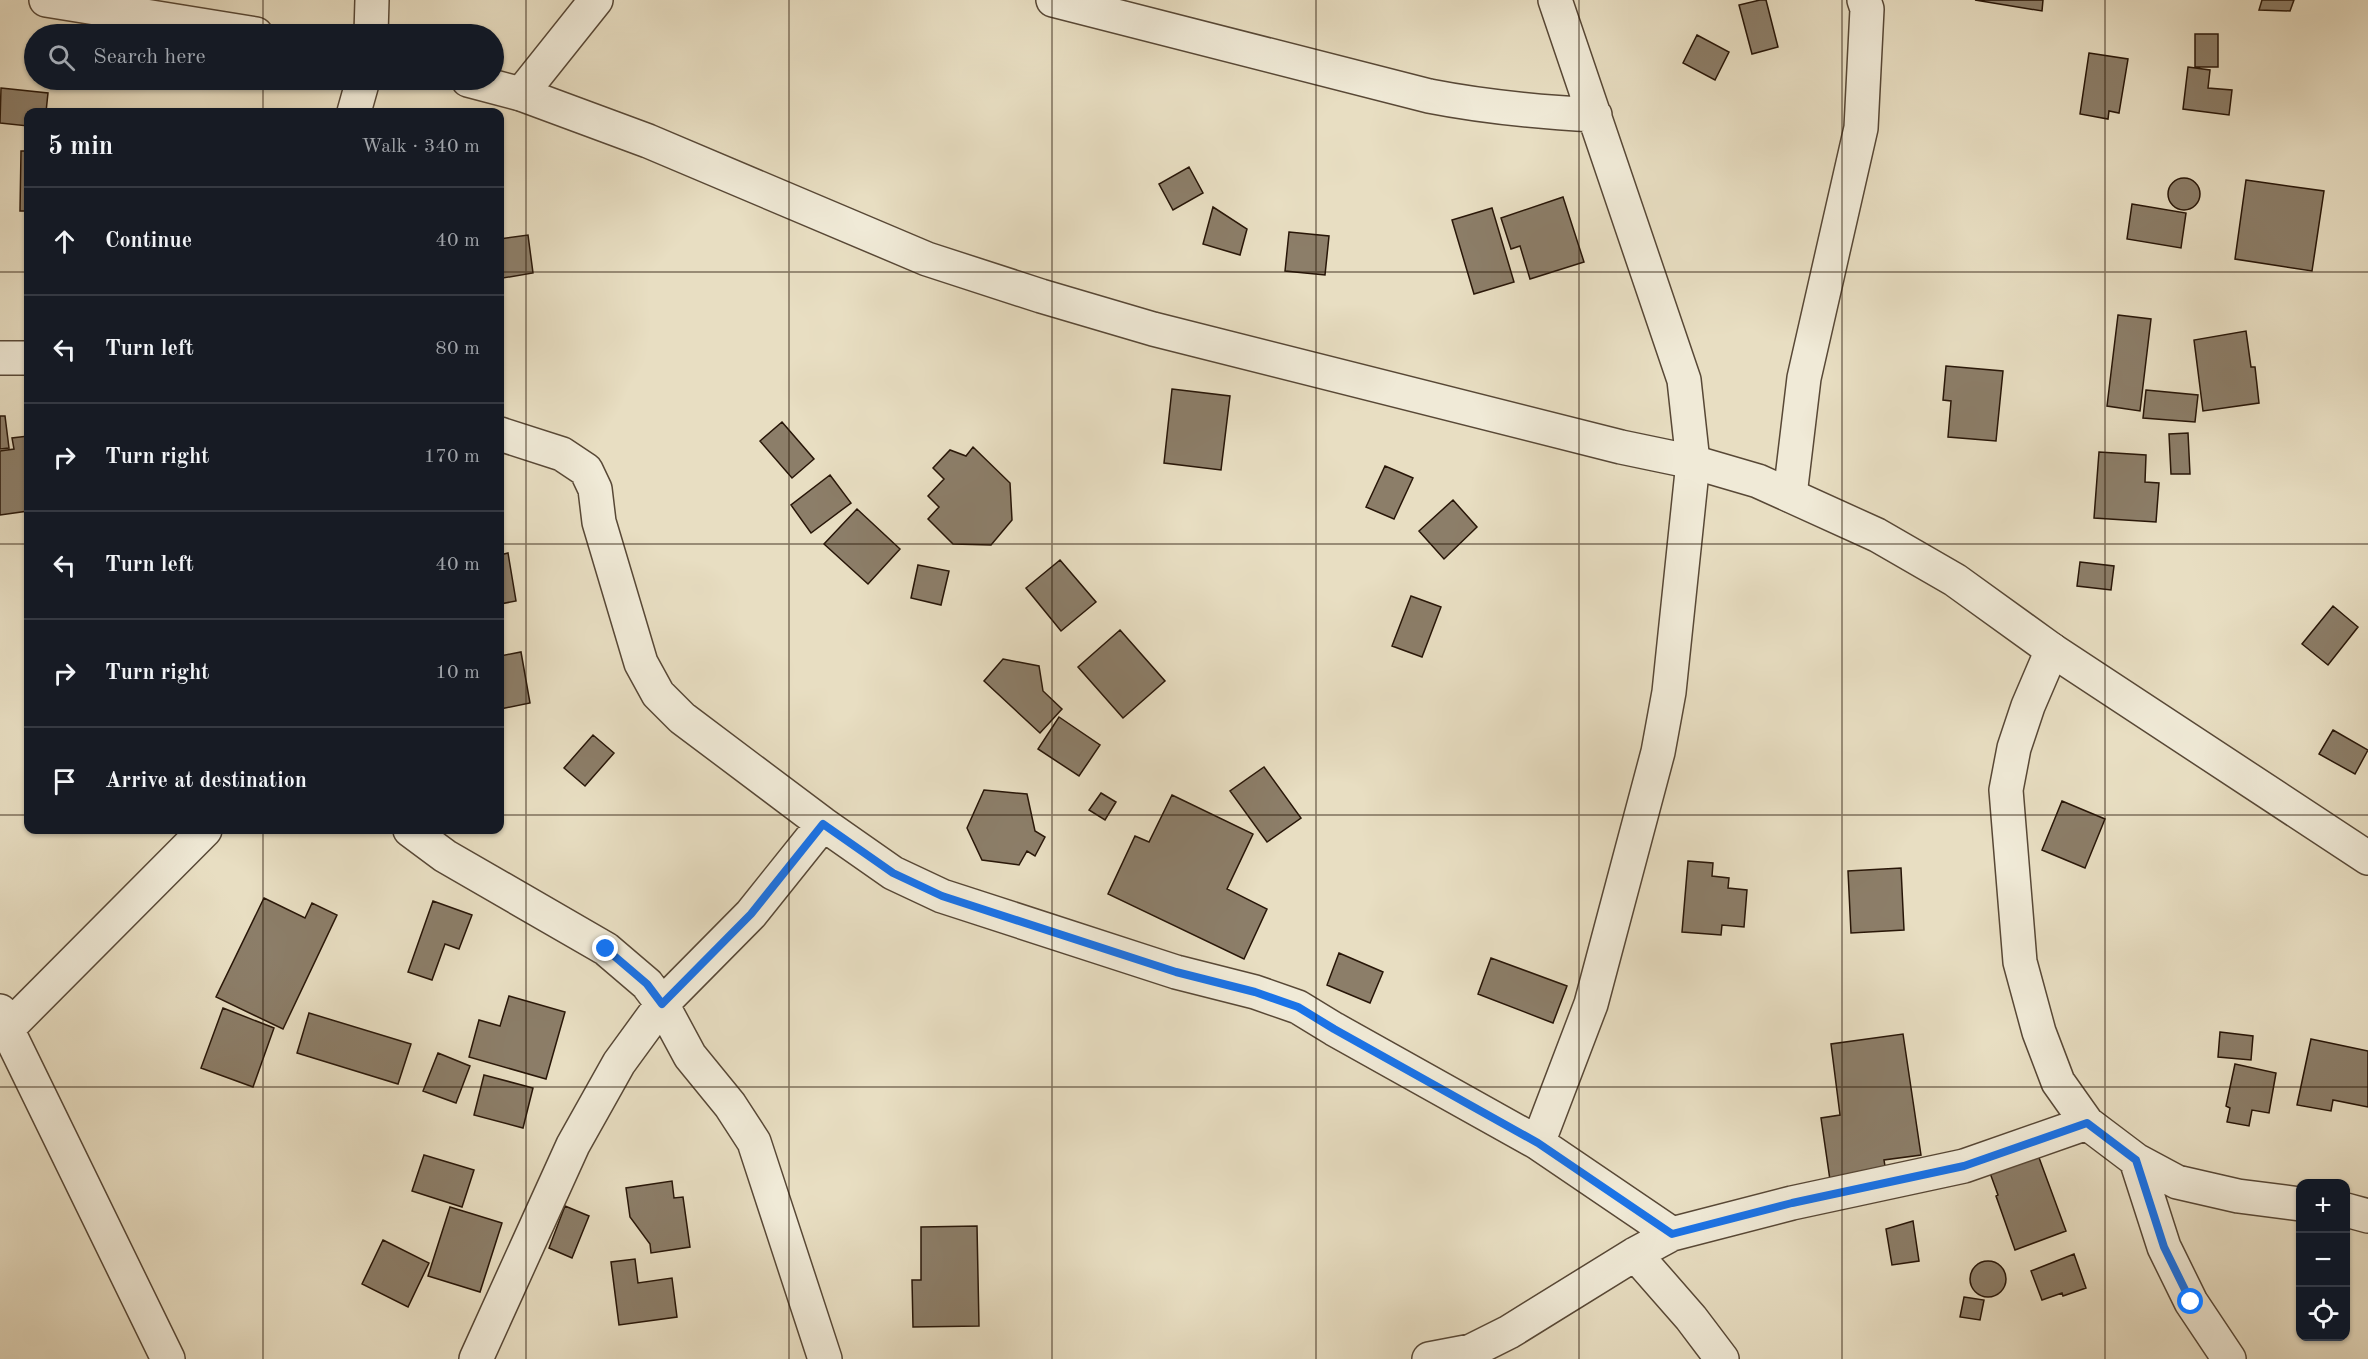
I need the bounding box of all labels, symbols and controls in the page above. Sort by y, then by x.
search box [24,24,504,90]
icon: search [45,41,78,74]
text: Search here [93,46,206,68]
text: 5 min [48,134,113,160]
text: Walk · 340 m [361,137,480,157]
icon: ahead [48,225,81,258]
text: Continue [105,230,192,252]
text: 40 m [435,231,480,251]
icon: left [48,333,81,366]
text: Turn left [105,338,194,360]
text: 80 m [435,339,480,359]
icon: right [48,441,81,474]
text: Turn right [105,446,209,468]
text: 170 m [424,447,480,467]
icon: left [48,549,81,582]
text: Turn left [105,554,194,576]
text: 40 m [435,555,480,575]
icon: right [48,657,81,690]
text: Turn right [105,662,209,684]
text: 10 m [435,663,480,683]
icon: arrive [48,765,81,798]
text: Arrive at destination [105,770,307,792]
route end [592,935,618,961]
map controls [2296,1179,2350,1341]
button: + [2296,1179,2350,1233]
button: − [2296,1233,2350,1287]
button: locate [2296,1287,2350,1341]
route start [2177,1288,2203,1314]

